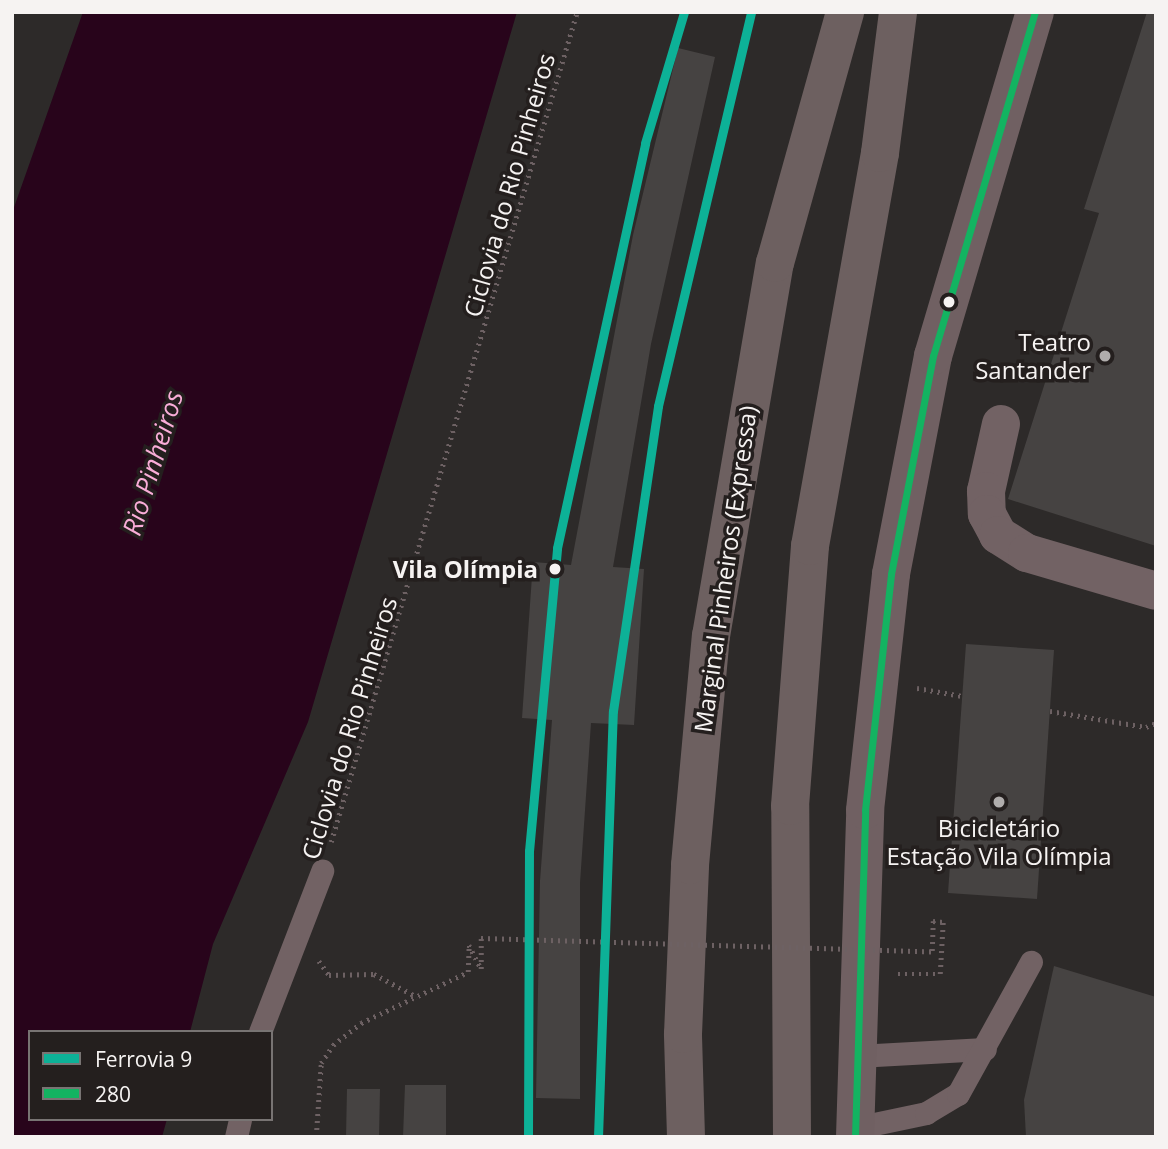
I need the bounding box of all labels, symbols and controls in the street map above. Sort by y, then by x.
street label: Ciclovia do Rio Pinheiros [458,50,560,320]
unlabelled marker [942,295,956,309]
place label: Teatro Santander [975,328,1091,384]
marker: Teatro Santander [1097,348,1113,364]
water label: Rio Pinheiros [116,387,190,539]
street label: Marginal Pinheiros (Expressa) [688,404,762,734]
place label: Vila Olímpia [393,555,538,583]
marker: Vila Olímpia [544,558,566,580]
street label: Ciclovia do Rio Pinheiros [295,593,403,863]
marker: Bicicletário Estação Vila Olímpia [991,794,1007,810]
place label: Bicicletário Estação Vila Olímpia [886,814,1112,870]
legend [28,1030,273,1121]
text: Ferrovia 9 [95,1045,192,1073]
text: 280 [95,1080,131,1108]

